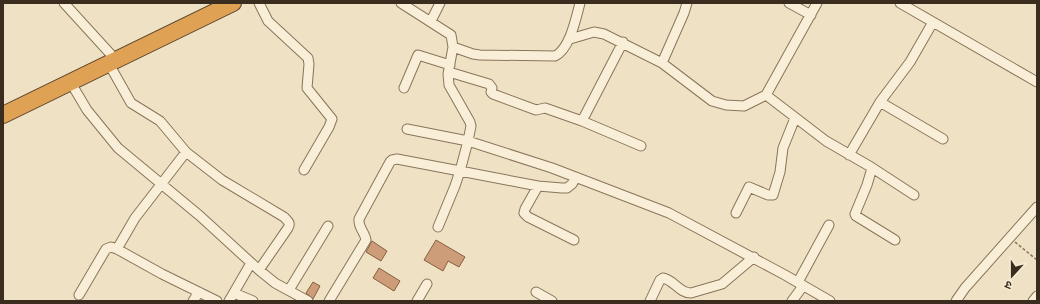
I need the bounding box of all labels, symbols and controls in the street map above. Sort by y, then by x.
north arrow [992,256,1032,296]
text: उ [1002,277,1014,293]

